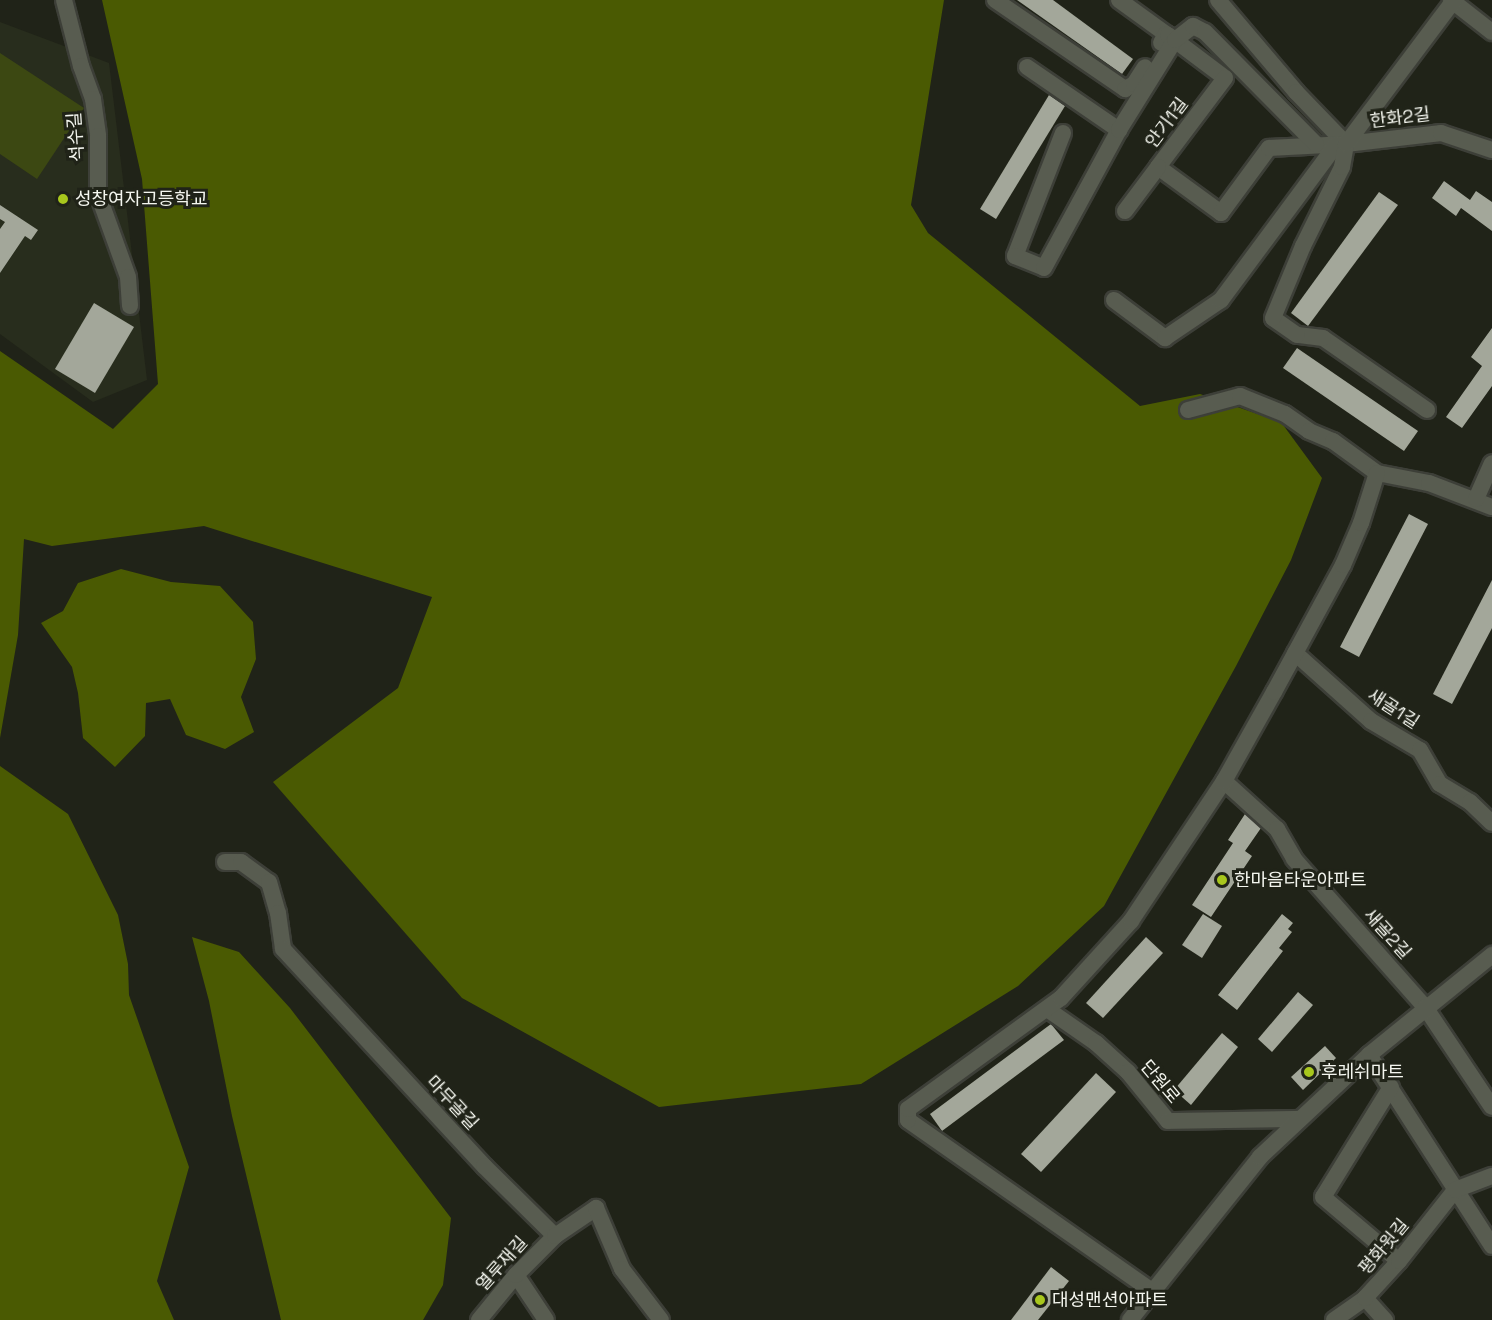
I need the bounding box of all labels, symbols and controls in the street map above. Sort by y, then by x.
street label: 안기1길 [1141,94,1193,152]
street label: 한화2길 [1369,104,1431,132]
street label: 석수길 [63,111,89,163]
place label: 성창여자고등학교 [75,188,207,210]
marker: 성창여자고등학교 [56,192,70,206]
street label: 새골1길 [1363,684,1423,734]
place label: 한마음타운아파트 [1234,869,1366,891]
marker: 한마음타운아파트 [1215,873,1229,887]
street label: 새골2길 [1359,904,1415,964]
street label: 단원로 [1136,1056,1184,1108]
place label: 후레쉬마트 [1321,1061,1404,1083]
marker: 후레쉬마트 [1302,1065,1316,1079]
street label: 마무골길 [422,1071,482,1135]
street label: 평화윗길 [1354,1215,1414,1279]
street label: 열루재길 [472,1232,532,1296]
place label: 대성맨션아파트 [1052,1289,1168,1311]
marker: 대성맨션아파트 [1033,1293,1047,1307]

